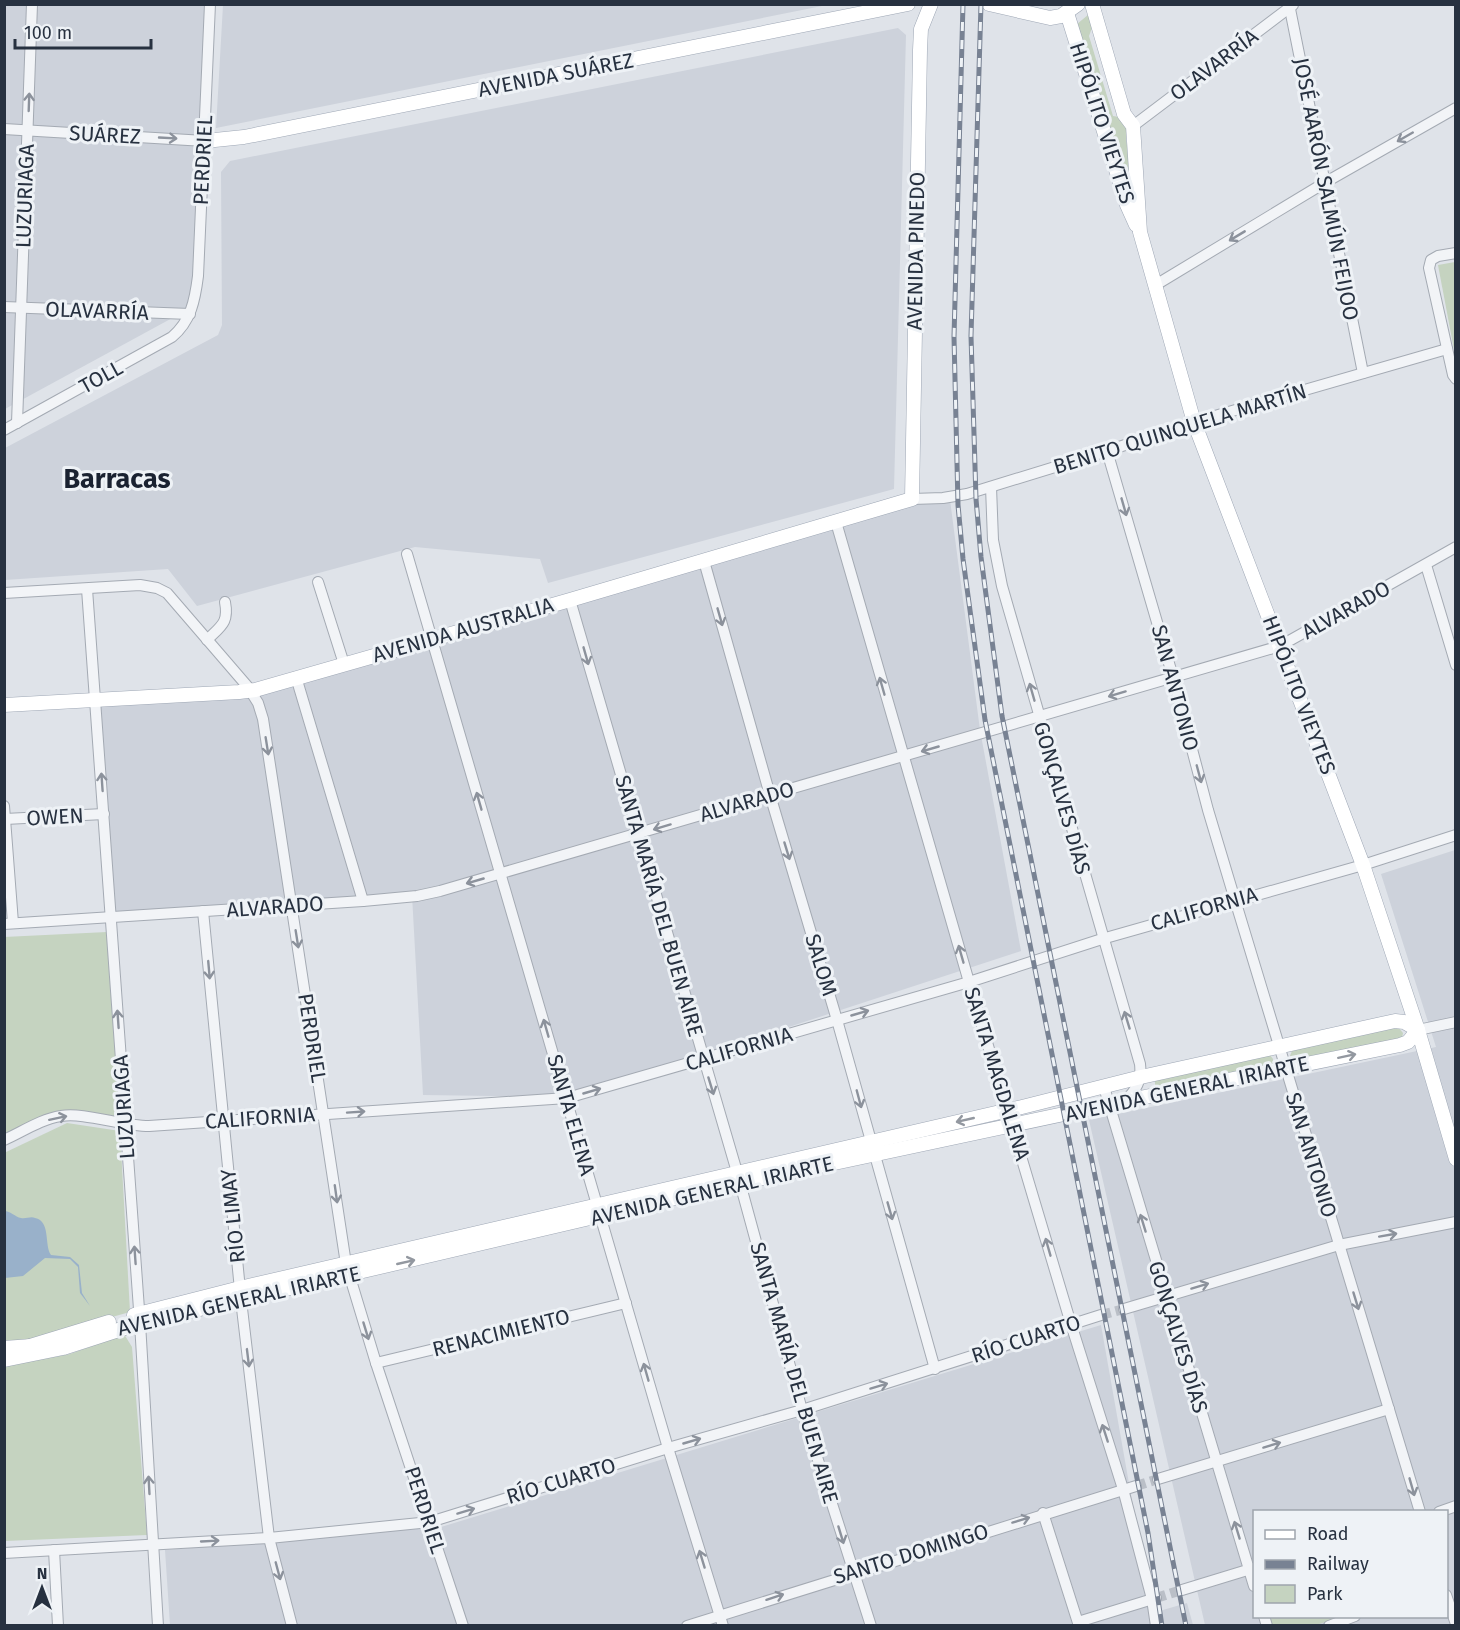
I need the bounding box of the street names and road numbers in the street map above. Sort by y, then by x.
street label: OLAVARRÍA [1165,23,1263,107]
street label: HIPÓLITO VIEYTES [1064,39,1140,207]
street label: AVENIDA SUÁREZ [476,47,636,103]
street label: JOSÉ AARÓN SALMÚN FEIJOO [1288,55,1364,323]
street label: PERDRIEL [188,114,218,206]
street label: SUÁREZ [68,120,142,150]
street label: LUZURIAGA [10,143,40,249]
street label: AVENIDA PINEDO [902,172,930,330]
street label: OLAVARRÍA [45,296,149,326]
street label: TOLL [75,354,128,399]
street label: BENITO QUINQUELA MARTÍN [1050,378,1310,480]
street label: ALVARADO [1297,575,1395,645]
street label: AVENIDA AUSTRALIA [370,592,556,668]
street label: HIPÓLITO VIEYTES [1257,612,1341,778]
street label: SAN ANTONIO [1146,622,1204,754]
street label: GONÇALVES DÍAS [1028,719,1096,877]
street label: SANTA MARÍA DEL BUEN AIRE [609,772,709,1040]
street label: ALVARADO [697,776,797,828]
street label: OWEN [26,803,84,831]
street label: CALIFORNIA [1147,881,1261,937]
street label: ALVARADO [226,891,324,923]
street label: SALOM [799,931,843,999]
street label: SANTA MAGDALENA [958,984,1036,1164]
street label: PERDRIEL [292,991,332,1085]
street label: CALIFORNIA [682,1021,796,1077]
street label: AVENIDA GENERAL IRIARTE [1063,1050,1311,1128]
street label: SANTA ELENA [541,1052,601,1178]
street label: LUZURIAGA [107,1054,141,1160]
street label: SAN ANTONIO [1280,1089,1342,1221]
street label: CALIFORNIA [204,1101,316,1135]
street label: AVENIDA GENERAL IRIARTE [588,1150,836,1232]
street label: RÍO LIMAY [215,1167,251,1264]
street label: SANTA MARÍA DEL BUEN AIRE [744,1239,844,1507]
street label: GONÇALVES DÍAS [1143,1258,1213,1416]
street label: AVENIDA GENERAL IRIARTE [115,1260,363,1342]
street label: RENACIMIENTO [430,1303,572,1363]
street label: RÍO CUARTO [968,1309,1084,1369]
street label: RÍO CUARTO [503,1452,619,1510]
street label: PERDRIEL [399,1463,451,1557]
street label: SANTO DOMINGO [830,1518,992,1590]

